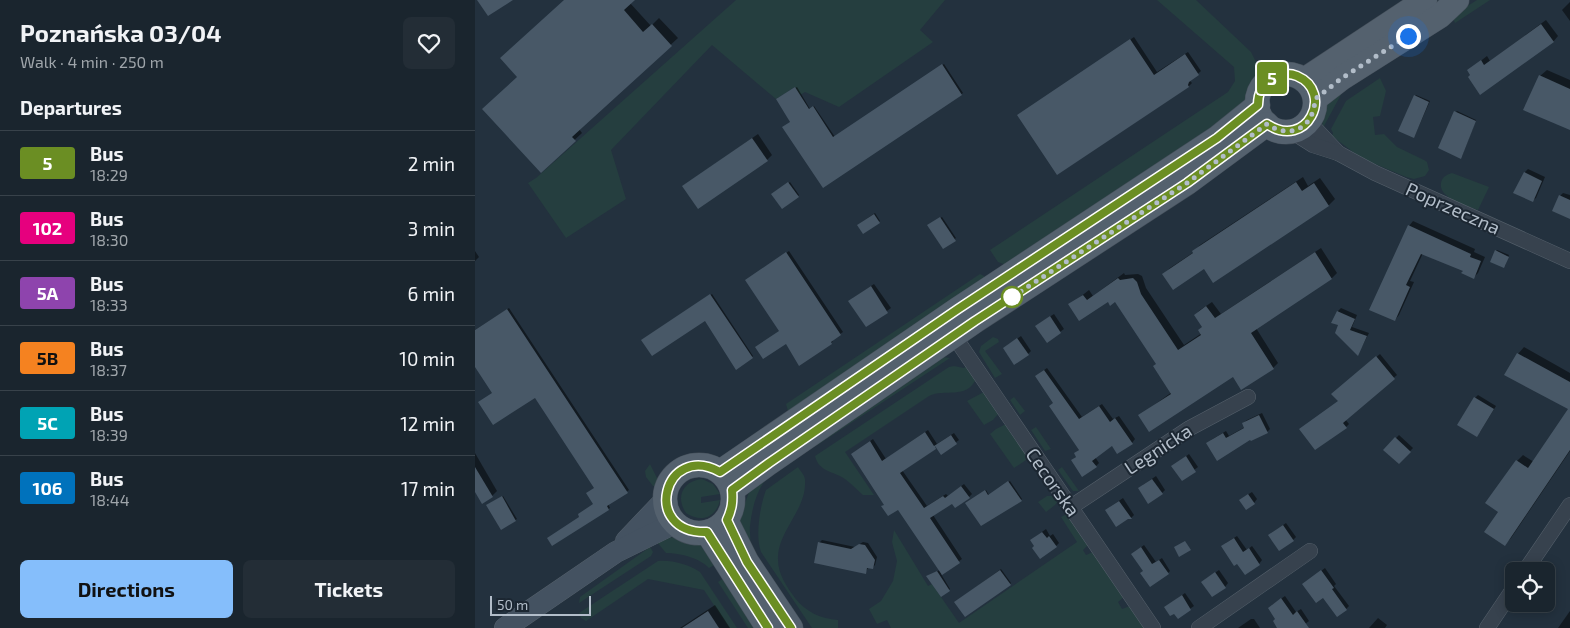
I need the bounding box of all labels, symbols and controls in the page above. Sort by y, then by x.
button: heart [403,17,455,69]
text: Poznańska 03/04 [20,18,222,47]
your location [1396,24,1421,49]
text: Walk · 4 min · 250 m [20,52,164,71]
line badge: 5 [1256,62,1288,94]
text: 5 [1267,67,1277,89]
text: Departures [20,96,122,119]
text: Bus [90,142,124,165]
text: 5 [43,152,52,174]
text: 2 min [408,152,455,175]
text: 18:29 [90,165,128,184]
street label: Poprzeczna [1402,177,1504,239]
text: Bus [90,207,124,230]
text: 102 [33,217,62,239]
text: 3 min [408,217,455,240]
text: 18:30 [90,230,128,249]
text: Bus [90,272,124,295]
text: 5A [37,282,58,304]
text: 6 min [407,282,455,305]
unlabelled marker [1001,286,1023,308]
text: 18:33 [90,295,128,314]
text: Bus [90,337,124,360]
text: 5B [37,347,58,369]
text: 10 min [399,347,455,370]
text: 18:37 [90,360,127,379]
text: Bus [90,402,124,425]
text: 5C [37,412,58,434]
text: 12 min [400,412,455,435]
street label: Legnicka [1120,418,1196,479]
text: 18:39 [90,425,128,444]
street label: Cecorska [1022,443,1085,520]
text: Bus [90,467,124,490]
text: 106 [33,477,62,499]
text: 17 min [401,477,455,500]
text: 18:44 [90,490,130,509]
button: Directions [20,560,233,618]
button: Tickets [243,560,455,618]
map controls [1505,562,1555,612]
button: locate [1505,562,1555,612]
scale bar [490,593,591,616]
text: 50 m [497,596,528,613]

